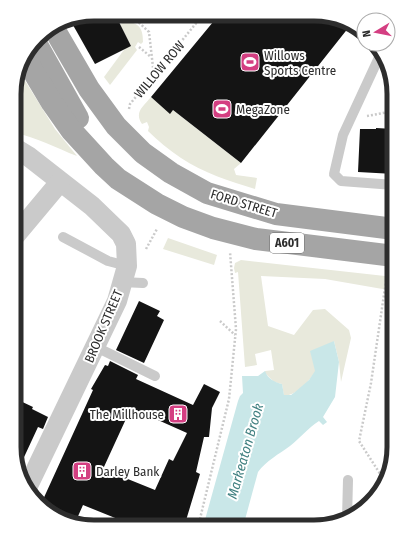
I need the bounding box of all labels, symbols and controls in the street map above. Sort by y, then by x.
north arrow [356,12,396,52]
text: N [360,29,374,38]
street label: WILLOW ROW [131,38,188,101]
place label: Willows Sports Centre [264,48,336,78]
sports icon: Willows Sports Centre [239,51,261,73]
sports icon: MegaZone [211,98,233,120]
place label: MegaZone [236,102,290,117]
street label: FORD STREET [209,186,279,221]
road number: A601 [270,233,304,253]
street label: BROOK STREET [81,287,126,365]
water label: Markeaton Brook [224,401,267,501]
building icon: The Millhouse [167,403,189,425]
place label: The Millhouse [90,407,164,422]
building icon: Darley Bank [71,460,93,482]
place label: Darley Bank [96,464,160,479]

